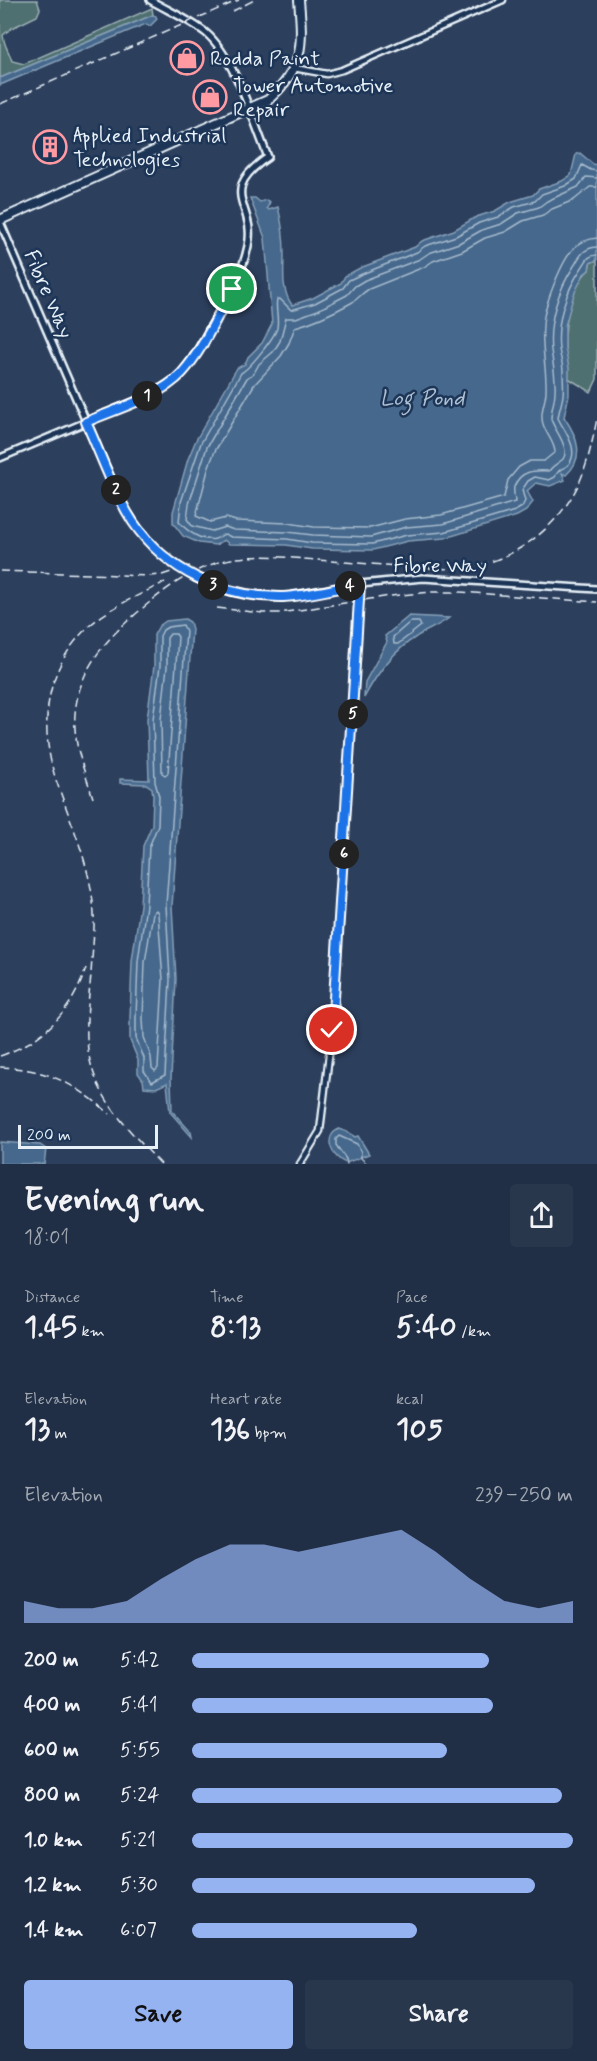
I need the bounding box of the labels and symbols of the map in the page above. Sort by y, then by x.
shop icon: Rodda Paint [169,40,205,76]
place label: Rodda Paint [210,45,320,73]
place label: Tower Automotive Repair [233,72,393,124]
shop icon: Tower Automotive Repair [192,79,228,115]
place label: Applied Industrial Technologies [73,122,226,175]
building icon: Applied Industrial Technologies [32,129,68,165]
street label: Fibre Way [17,246,79,343]
pin [206,263,257,314]
pin: 1 [132,381,162,411]
water label: Log Pond [380,385,466,416]
pin: 2 [101,475,131,505]
street label: Fibre Way [393,552,487,580]
pin: 3 [198,570,228,600]
pin: 4 [335,571,365,601]
pin: 5 [338,699,368,729]
pin: 6 [329,839,359,869]
pin [306,1004,357,1055]
scale bar [18,1122,158,1150]

